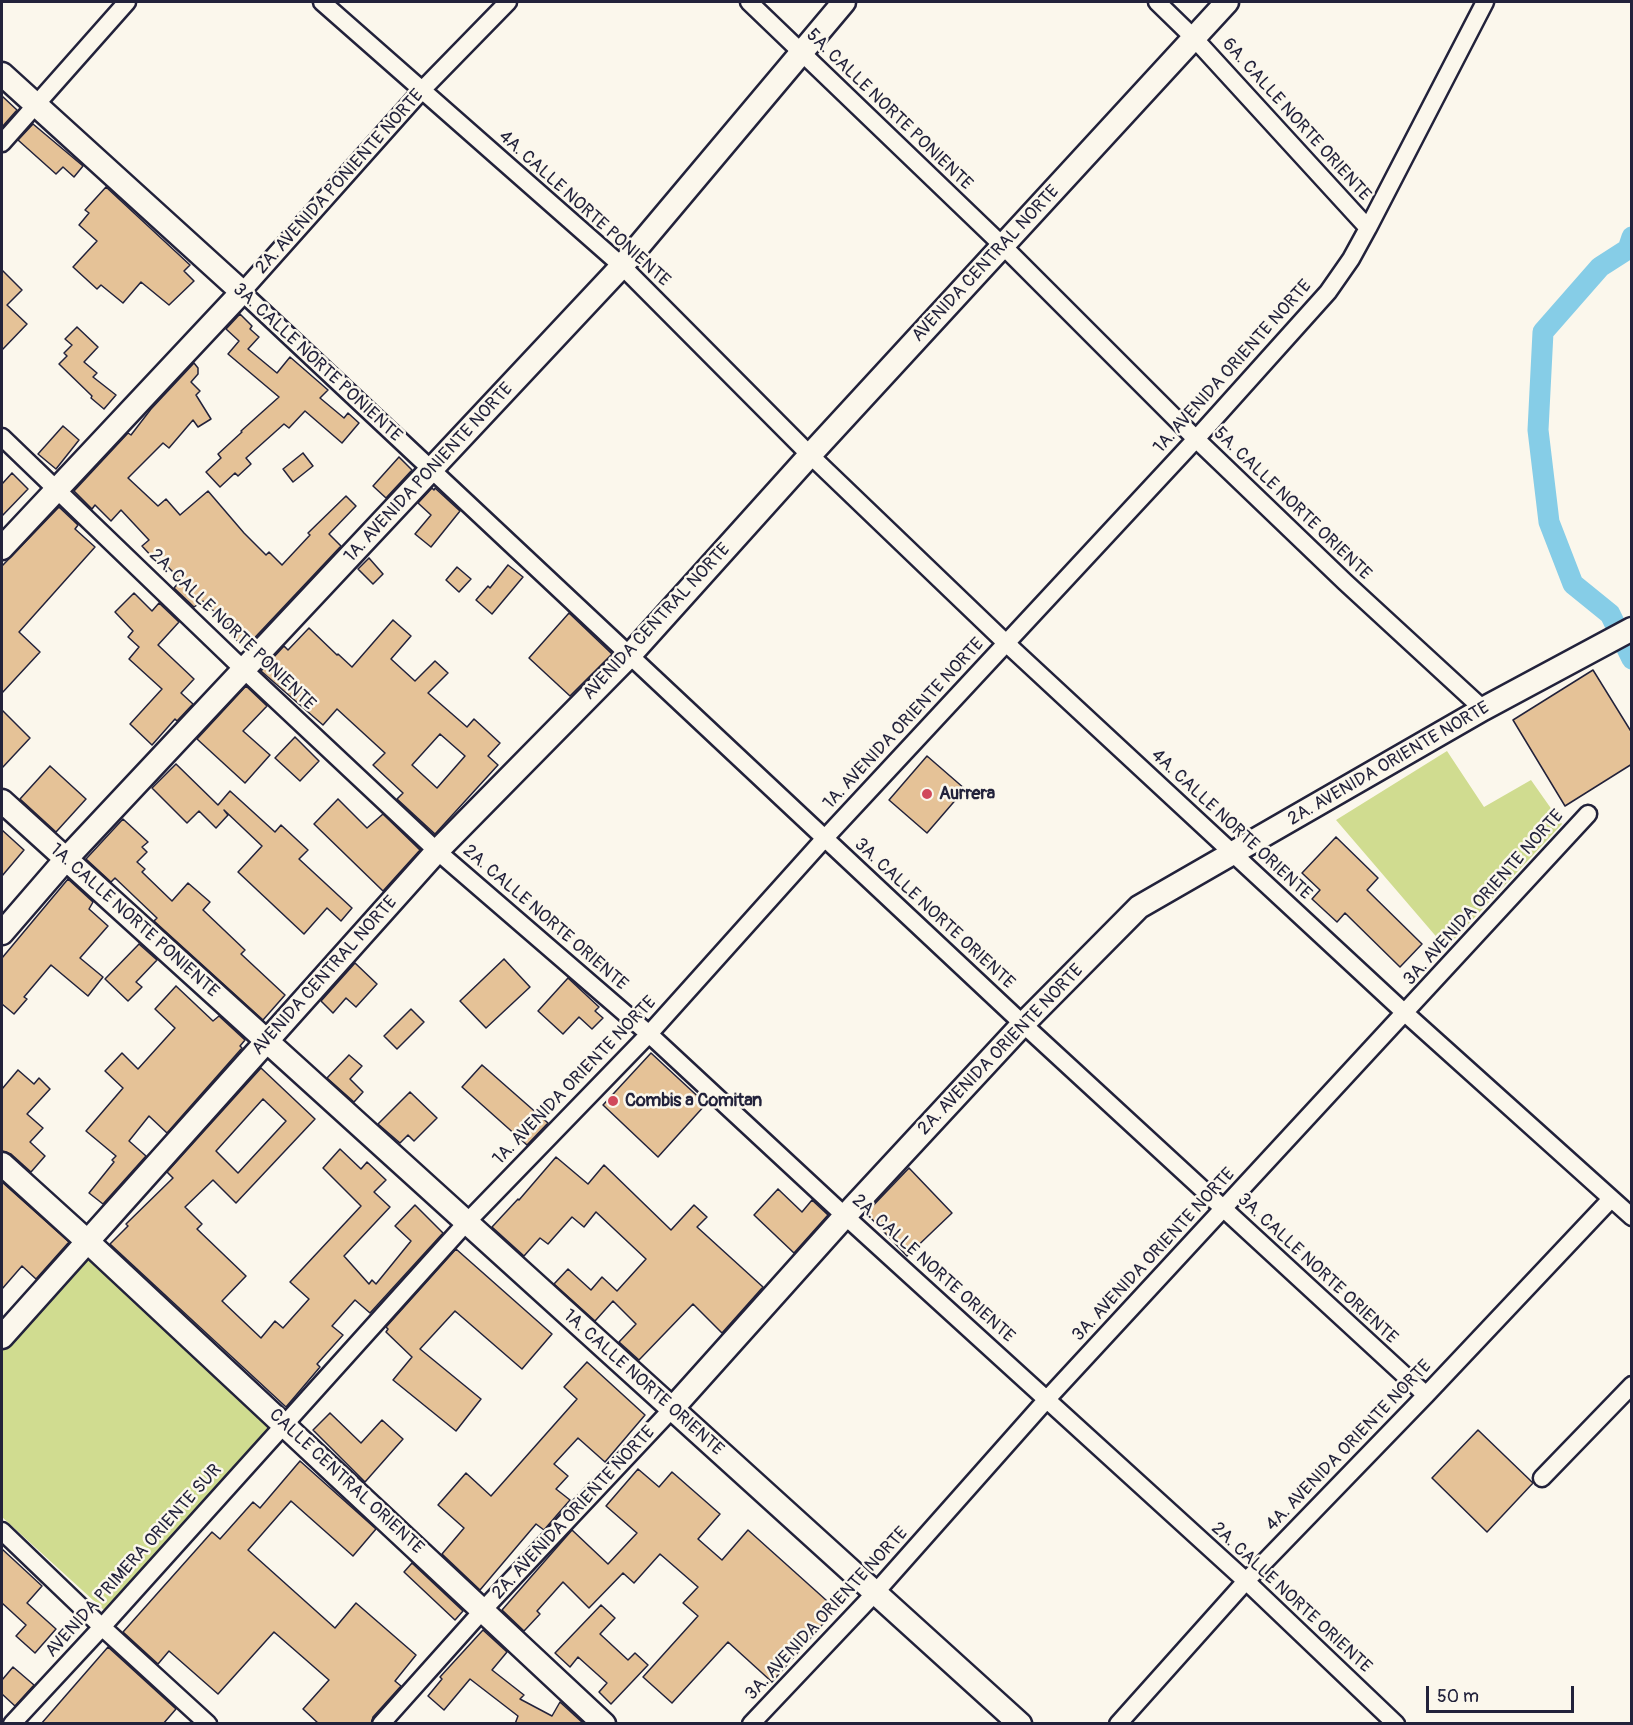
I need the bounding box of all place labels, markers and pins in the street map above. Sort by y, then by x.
place label: Aurrera [939,783,995,805]
marker: Aurrera [920,787,934,801]
place label: Combis a Comitan [625,1090,762,1112]
marker: Combis a Comitan [606,1094,620,1108]

